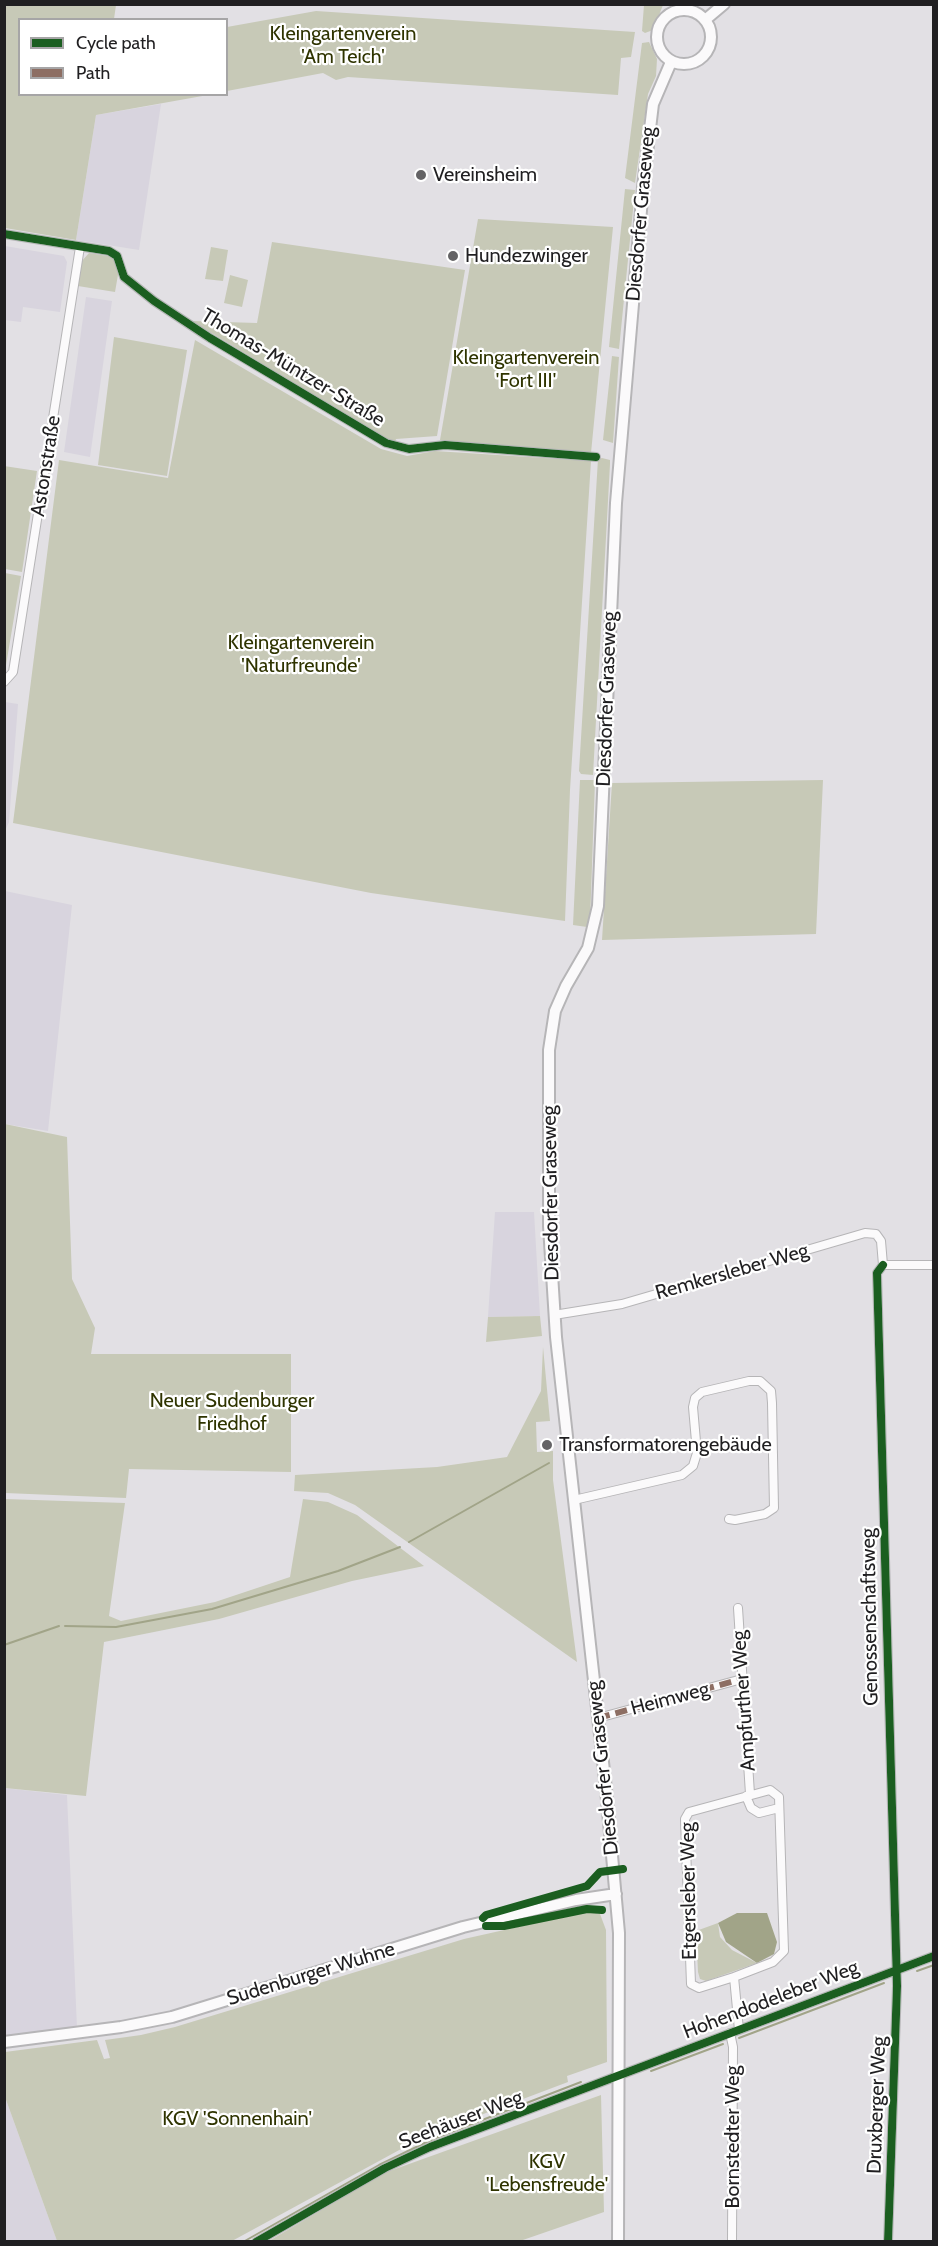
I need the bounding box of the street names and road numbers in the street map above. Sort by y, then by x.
street label: Diesdorfer Graseweg [621,126,661,302]
street label: Thomas-Müntzer-Straße [197,304,389,432]
street label: Astonstraße [26,414,66,518]
street label: Diesdorfer Graseweg [592,611,622,787]
street label: Diesdorfer Graseweg [537,1105,565,1281]
street label: Remkersleber Weg [653,1239,811,1305]
street label: Genossenschaftsweg [856,1528,884,1706]
street label: Ampfurther Weg [727,1630,761,1772]
street label: Heimweg [628,1677,712,1721]
street label: Diesdorfer Graseweg [582,1680,624,1856]
street label: Etgersleber Weg [676,1822,702,1960]
street label: Sudenburger Wuhne [224,1937,398,2011]
street label: Hohendodeleber Weg [680,1955,862,2045]
street label: Druxberger Weg [863,2036,891,2174]
street label: Bornstedter Weg [721,2066,745,2208]
street label: Seehäuser Weg [396,2085,526,2155]

